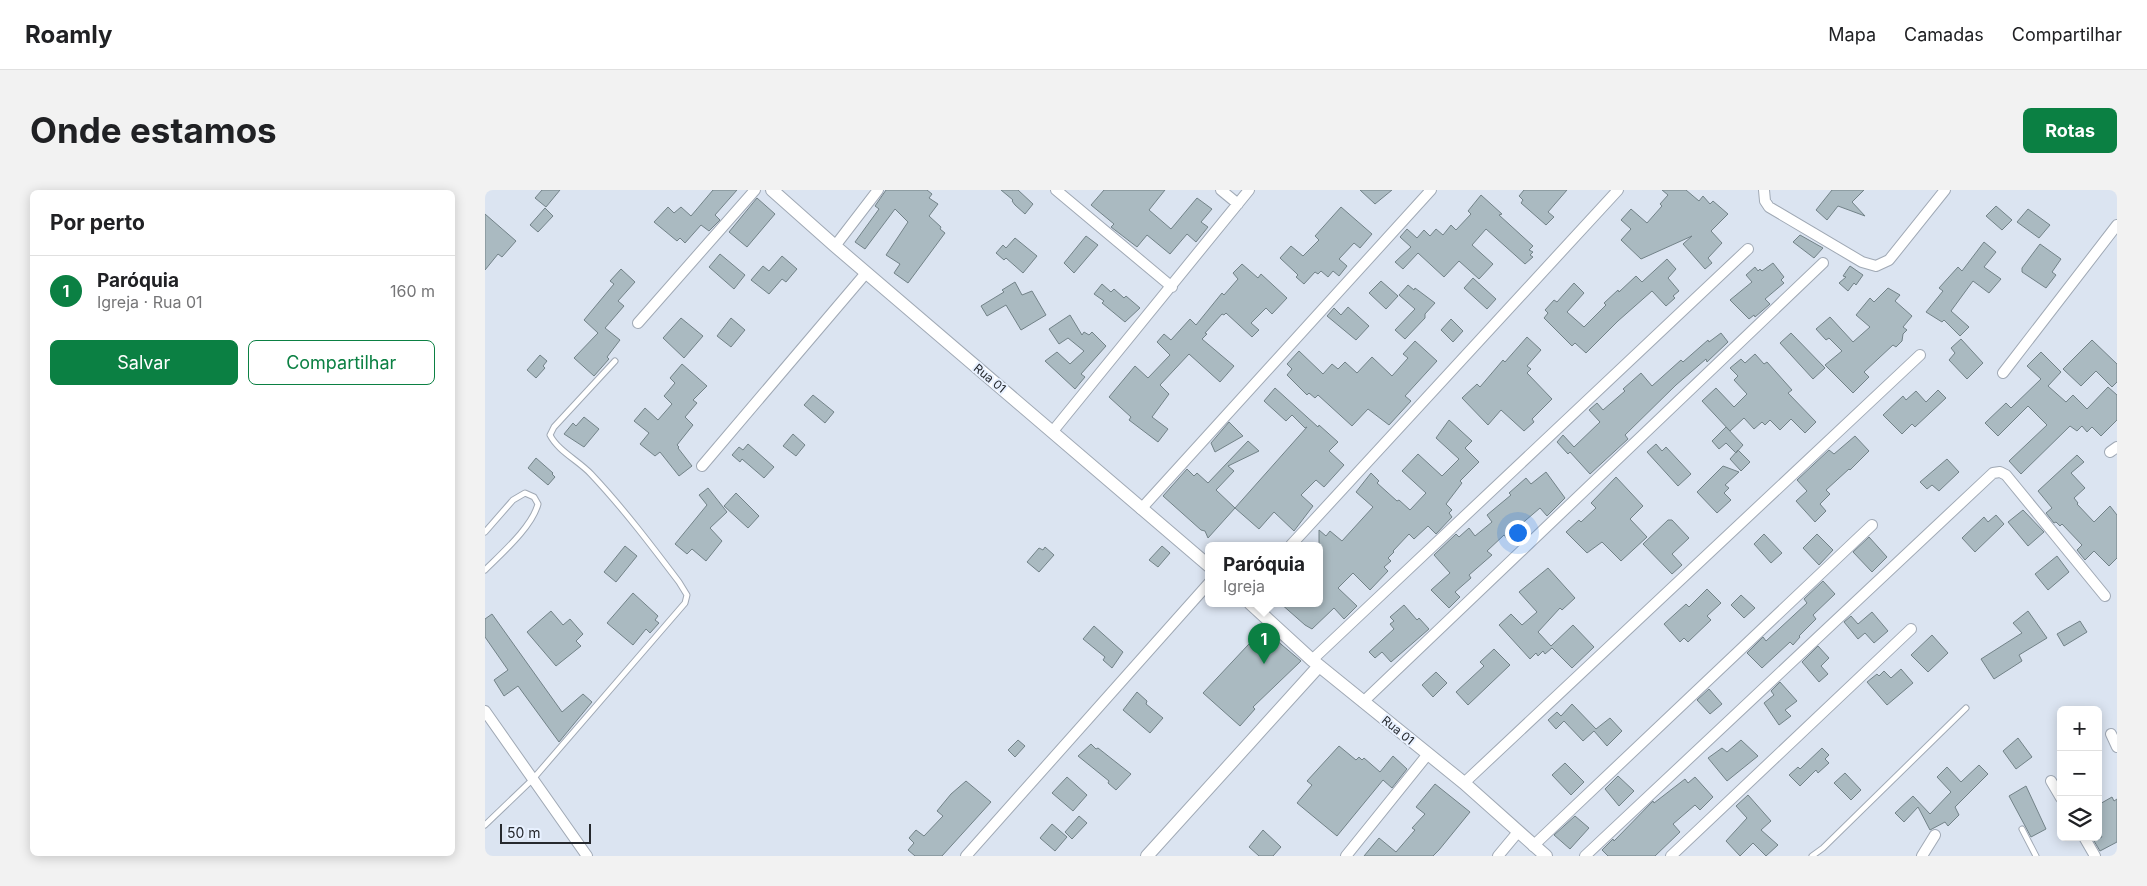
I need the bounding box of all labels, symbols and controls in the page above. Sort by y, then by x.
text: Roamly [25,20,112,49]
text: Mapa [1828,24,1876,45]
text: Camadas [1904,24,1984,45]
text: Compartilhar [2012,24,2122,45]
button: Rotas [2023,108,2117,153]
text: Onde estamos [30,109,277,151]
text: Por perto [50,210,145,235]
text: Paróquia [97,269,179,292]
text: 1 [63,281,69,301]
text: 160 m [390,281,435,301]
text: Igreja · Rua 01 [97,292,203,312]
button: Salvar [50,340,238,385]
button: Compartilhar [248,340,435,385]
street label: Rua 01 [971,360,1009,396]
your location [1505,520,1531,546]
popup [1205,542,1323,607]
text: Paróquia [1223,553,1305,576]
text: Igreja [1223,576,1265,596]
pin: 1 [1248,623,1280,664]
map controls [2057,706,2102,841]
button: + [2057,706,2102,751]
street label: Rua 01 [1379,712,1417,748]
button: − [2057,751,2102,796]
button: layers [2057,796,2102,841]
scale bar [500,821,591,844]
text: 50 m [507,824,541,841]

